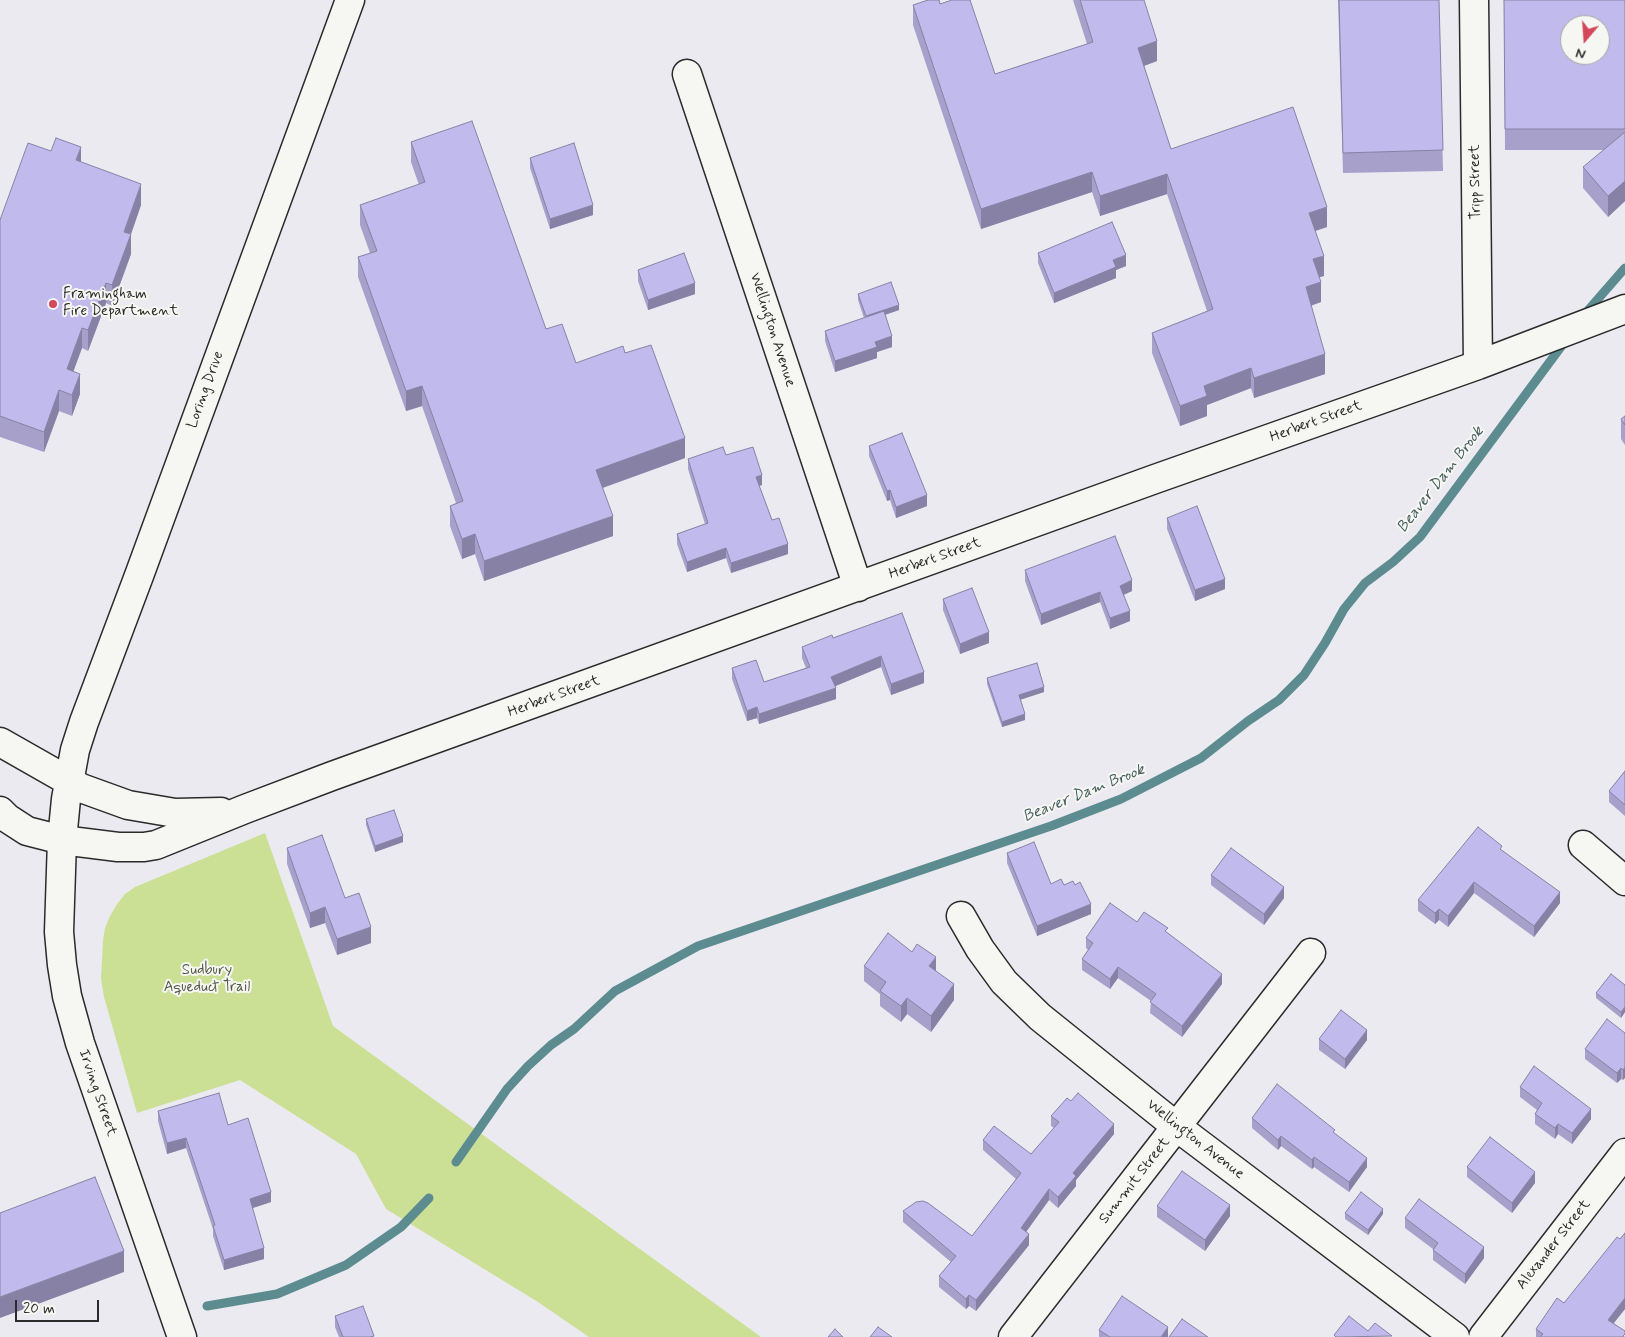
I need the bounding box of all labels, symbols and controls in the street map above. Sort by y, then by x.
north arrow [1560,15,1610,65]
text: N [1573,43,1588,63]
street label: Tripp Street [1466,144,1486,220]
street label: Wellington Avenue [745,271,799,389]
place label: Framingham Fire Department [63,286,178,321]
marker: Framingham Fire Department [47,298,59,310]
street label: Loring Drive [184,349,228,431]
street label: Herbert Street [1268,397,1364,447]
water label: Beaver Dam Brook [1394,423,1488,537]
street label: Herbert Street [887,534,983,584]
street label: Herbert Street [506,672,602,722]
water label: Beaver Dam Brook [1020,761,1148,827]
park label: Sudbury Aqueduct Trail [164,962,250,997]
street label: Irving Street [74,1047,120,1139]
street label: Wellington Avenue [1143,1096,1247,1184]
street label: Summit Street [1096,1134,1174,1228]
street label: Alexander Street [1513,1196,1595,1294]
scale bar [18,1290,101,1322]
text: 20 m [23,1299,55,1319]

